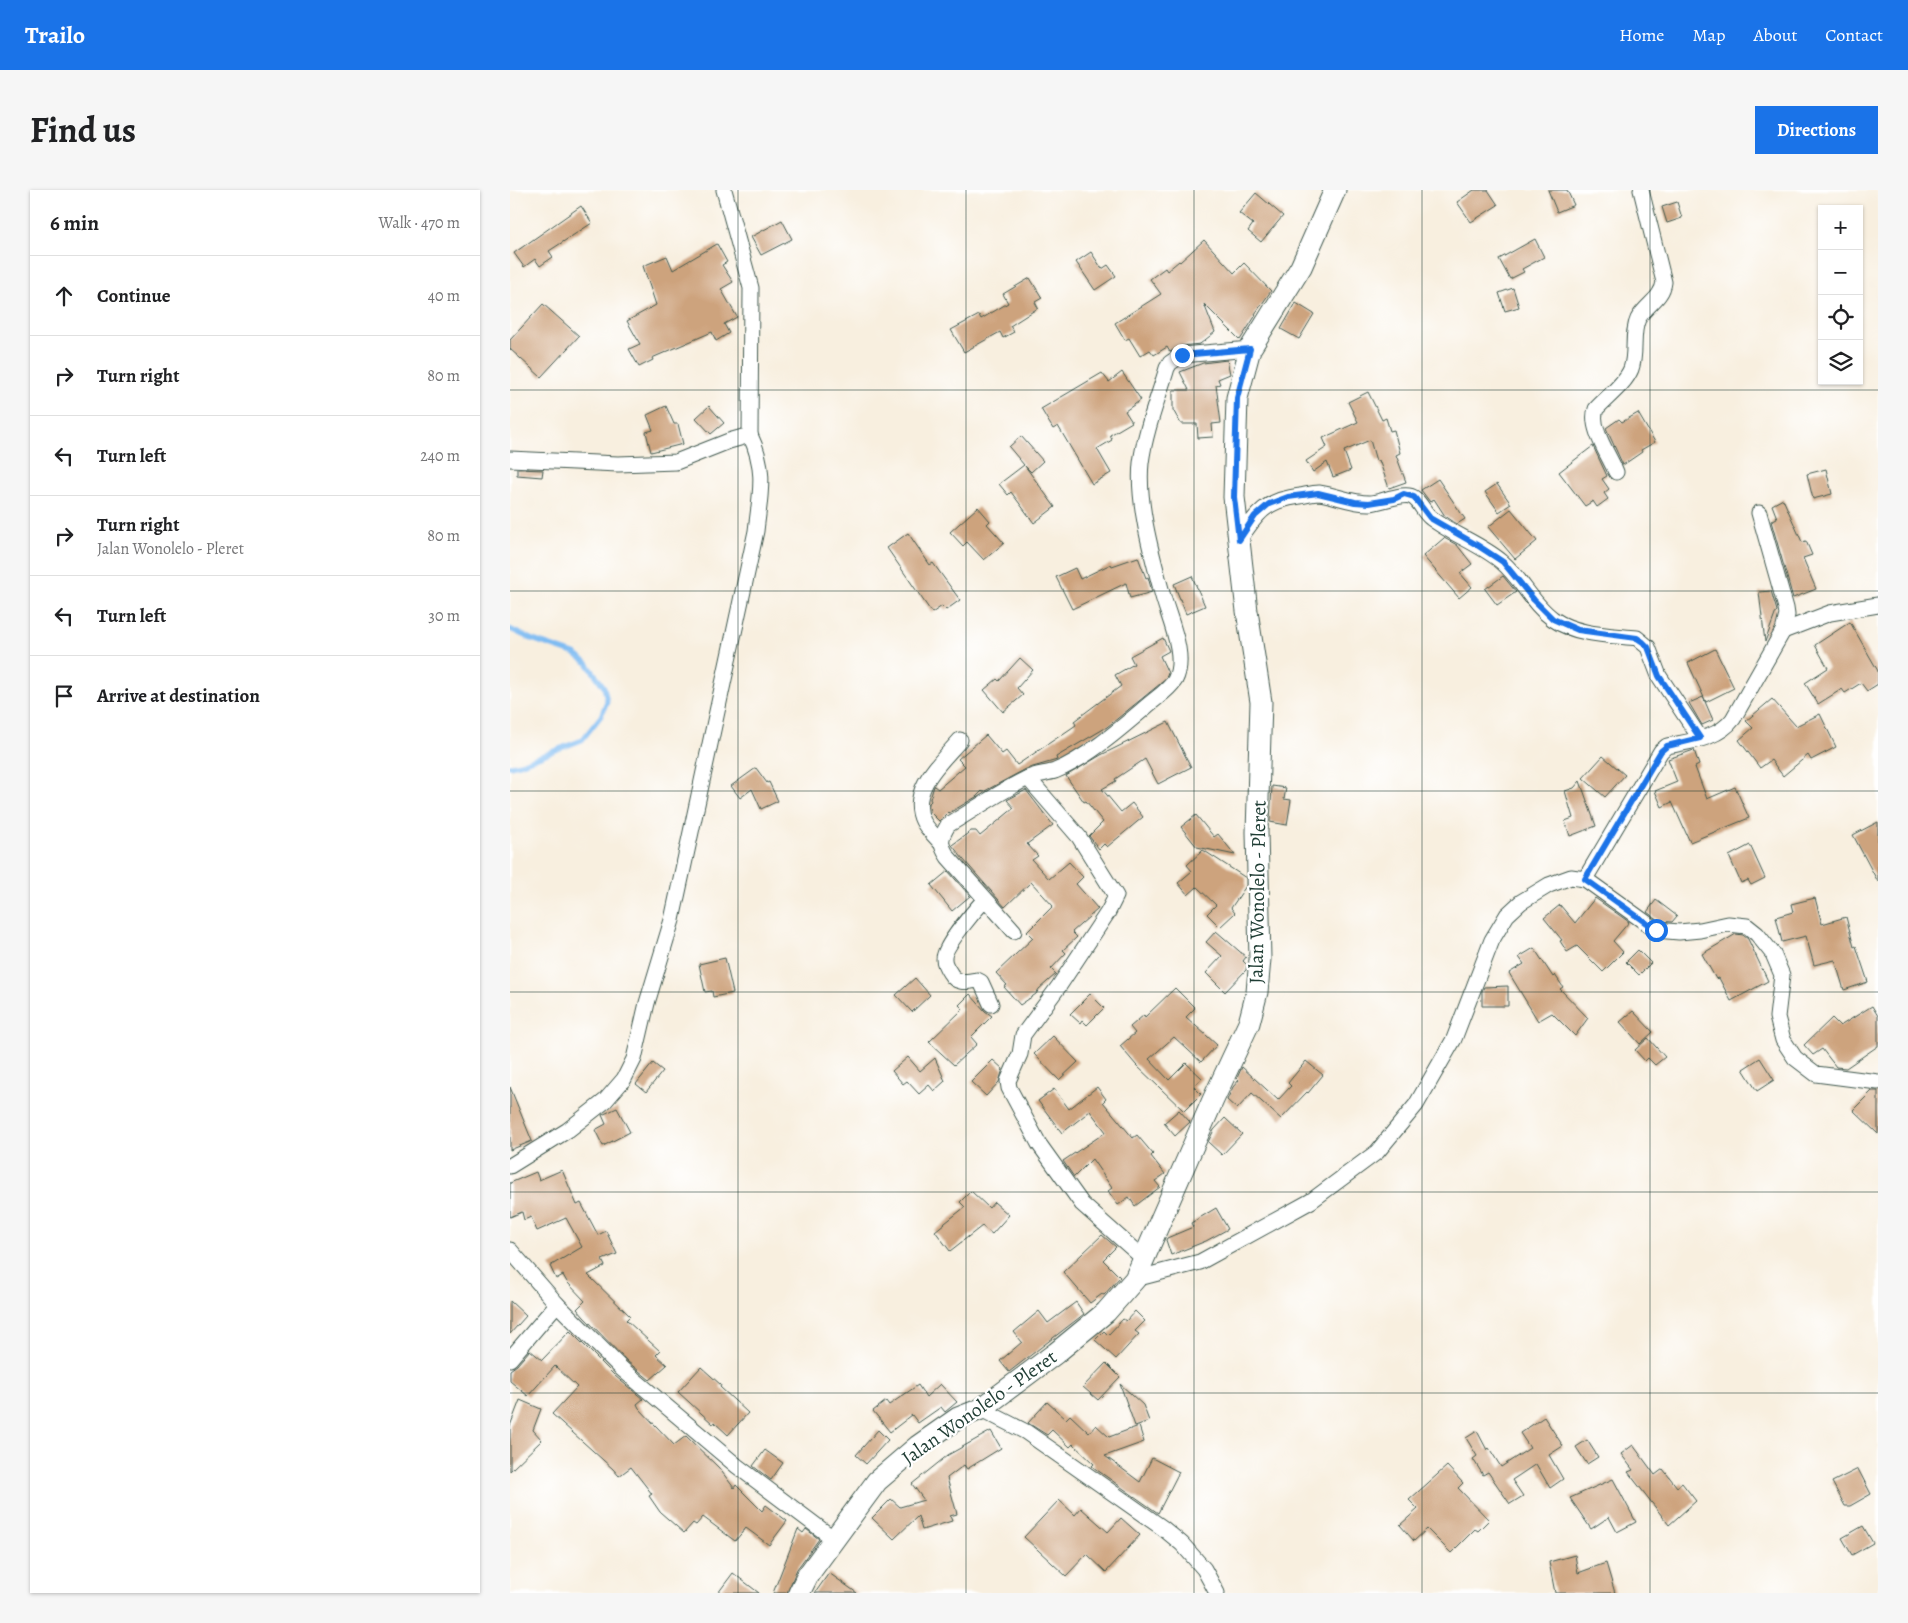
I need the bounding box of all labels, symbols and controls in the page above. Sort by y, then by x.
text: Trailo [25,19,85,51]
text: Home [1619,23,1664,47]
text: Map [1692,23,1725,47]
text: About [1753,23,1797,47]
text: Contact [1825,23,1883,47]
text: Find us [30,106,136,154]
button: Directions [1755,106,1878,154]
map controls [1818,205,1863,385]
button: + [1818,205,1863,250]
text: 6 min [50,209,99,237]
text: Walk · 470 m [379,212,460,234]
button: − [1818,250,1863,295]
icon: ahead [50,282,78,310]
text: Continue [97,283,171,309]
text: 40 m [428,285,460,307]
button: locate [1818,295,1863,340]
button: layers [1818,340,1863,385]
route end [1171,344,1194,367]
icon: right [50,362,78,390]
text: Turn right [97,363,179,389]
text: 80 m [427,365,460,387]
icon: left [50,442,78,470]
text: Turn left [97,443,166,469]
text: 240 m [420,445,460,467]
text: Turn right [97,512,179,538]
icon: right [50,522,78,550]
text: 80 m [427,525,460,547]
text: Jalan Wonolelo - Pleret [97,538,244,560]
icon: left [50,602,78,630]
text: Turn left [97,603,166,629]
text: 30 m [428,605,460,627]
icon: arrive [50,682,78,710]
text: Arrive at destination [97,683,260,709]
street label: Jalan Wonolelo - Pleret [1242,800,1273,984]
route start [1645,919,1668,942]
street label: Jalan Wonolelo - Pleret [896,1343,1063,1471]

